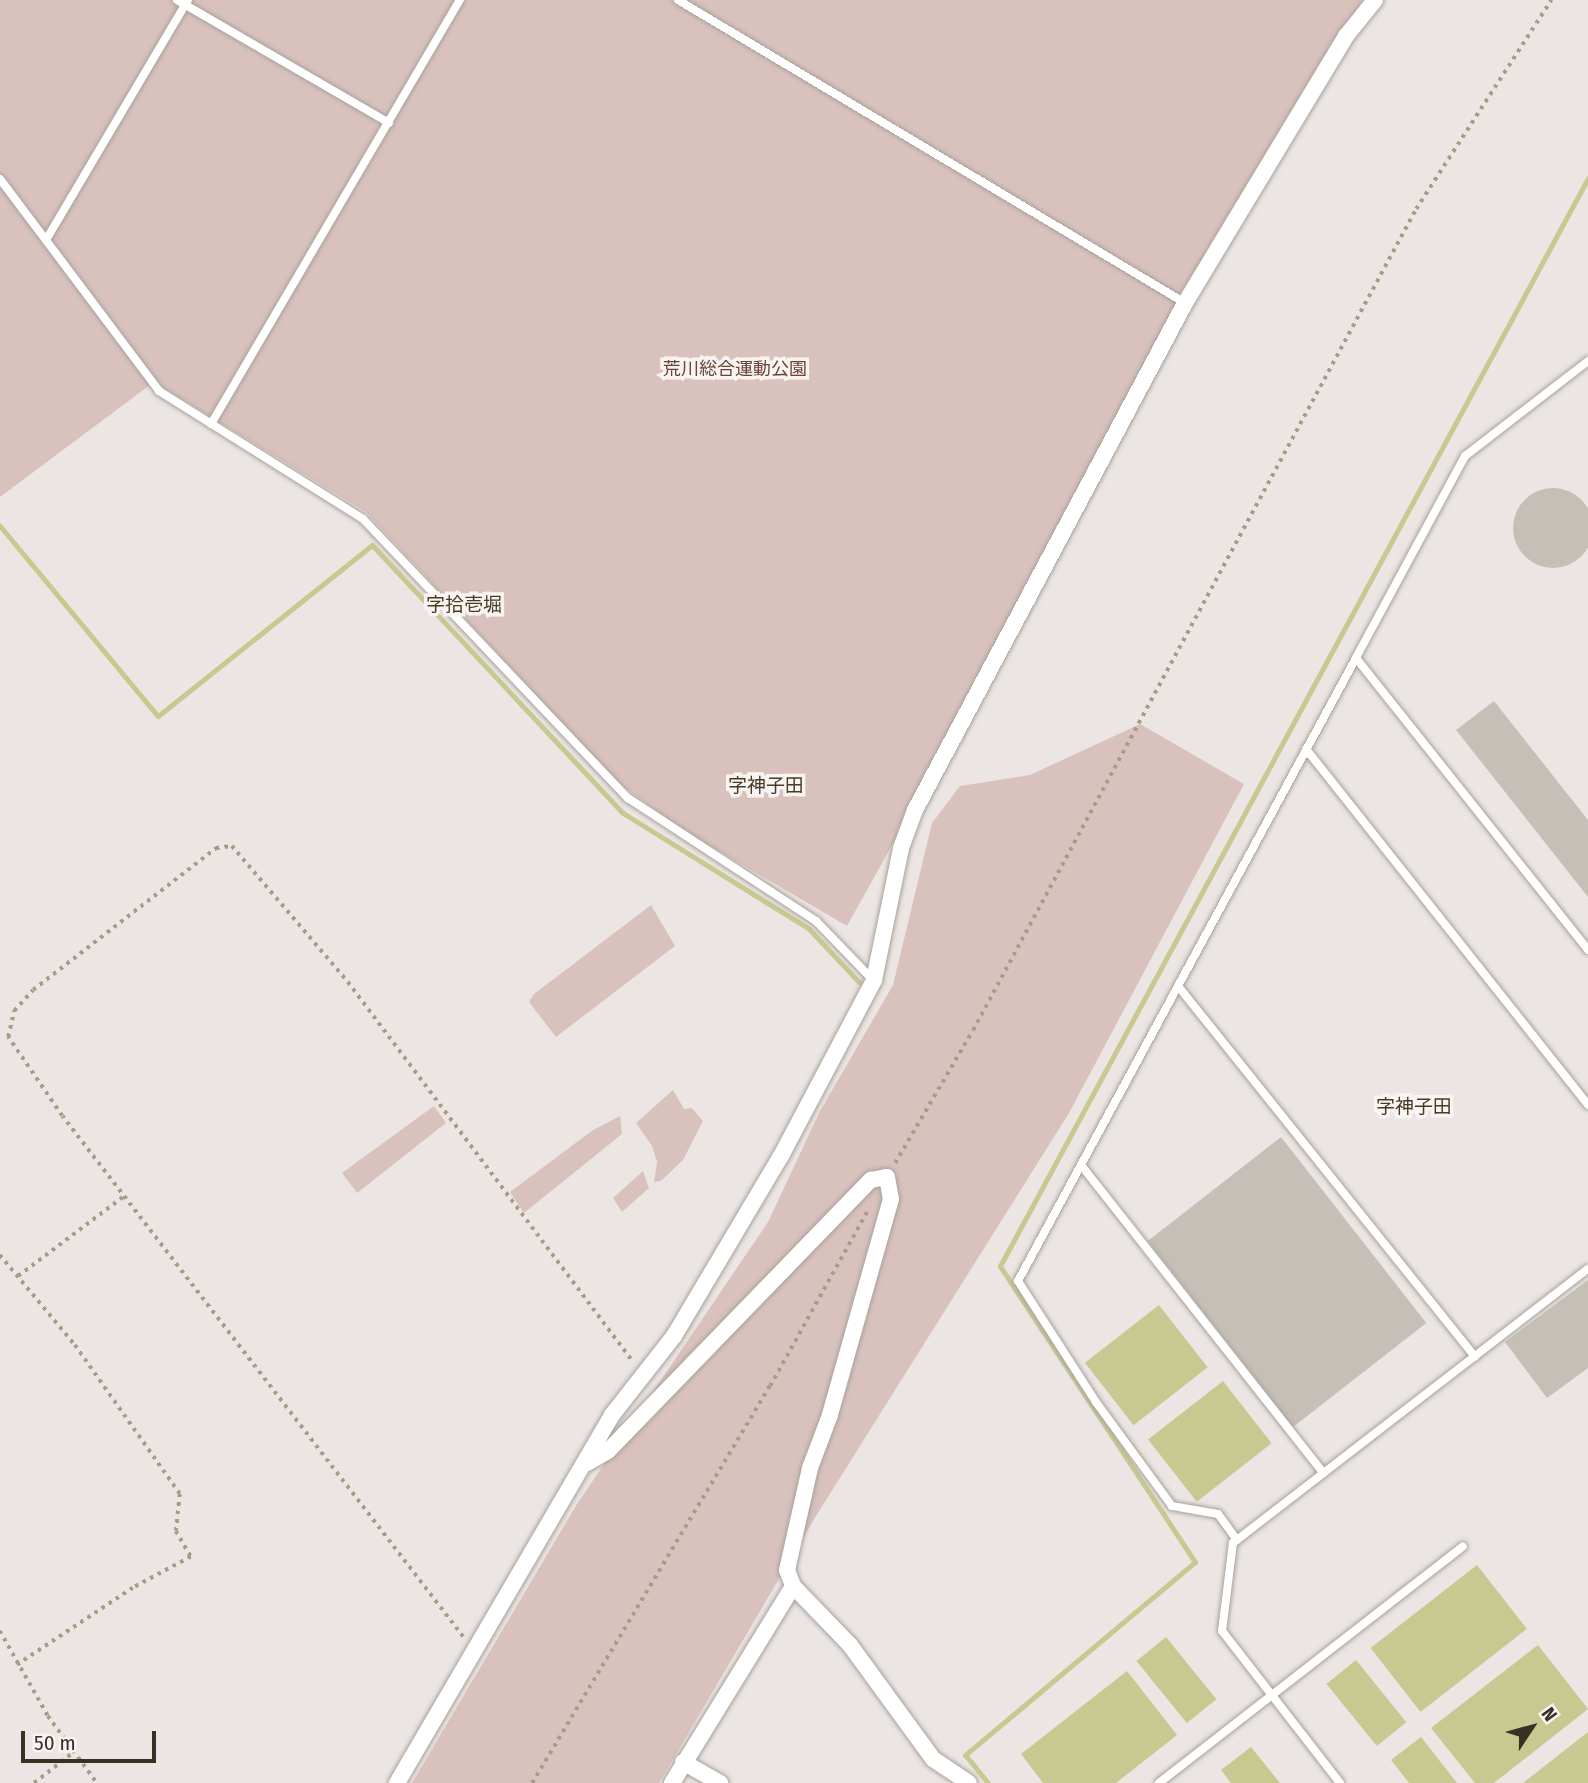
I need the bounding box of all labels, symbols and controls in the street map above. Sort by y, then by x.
park label: 荒川総合運動公園 [663,358,807,380]
district label: 字拾壱堀 [426,594,502,616]
district label: 字神子田 [728,775,804,797]
district label: 字神子田 [1376,1096,1452,1118]
north arrow [1497,1692,1567,1762]
text: N [1537,1703,1562,1726]
scale bar [24,1716,159,1760]
text: 50 m [34,1730,76,1756]

